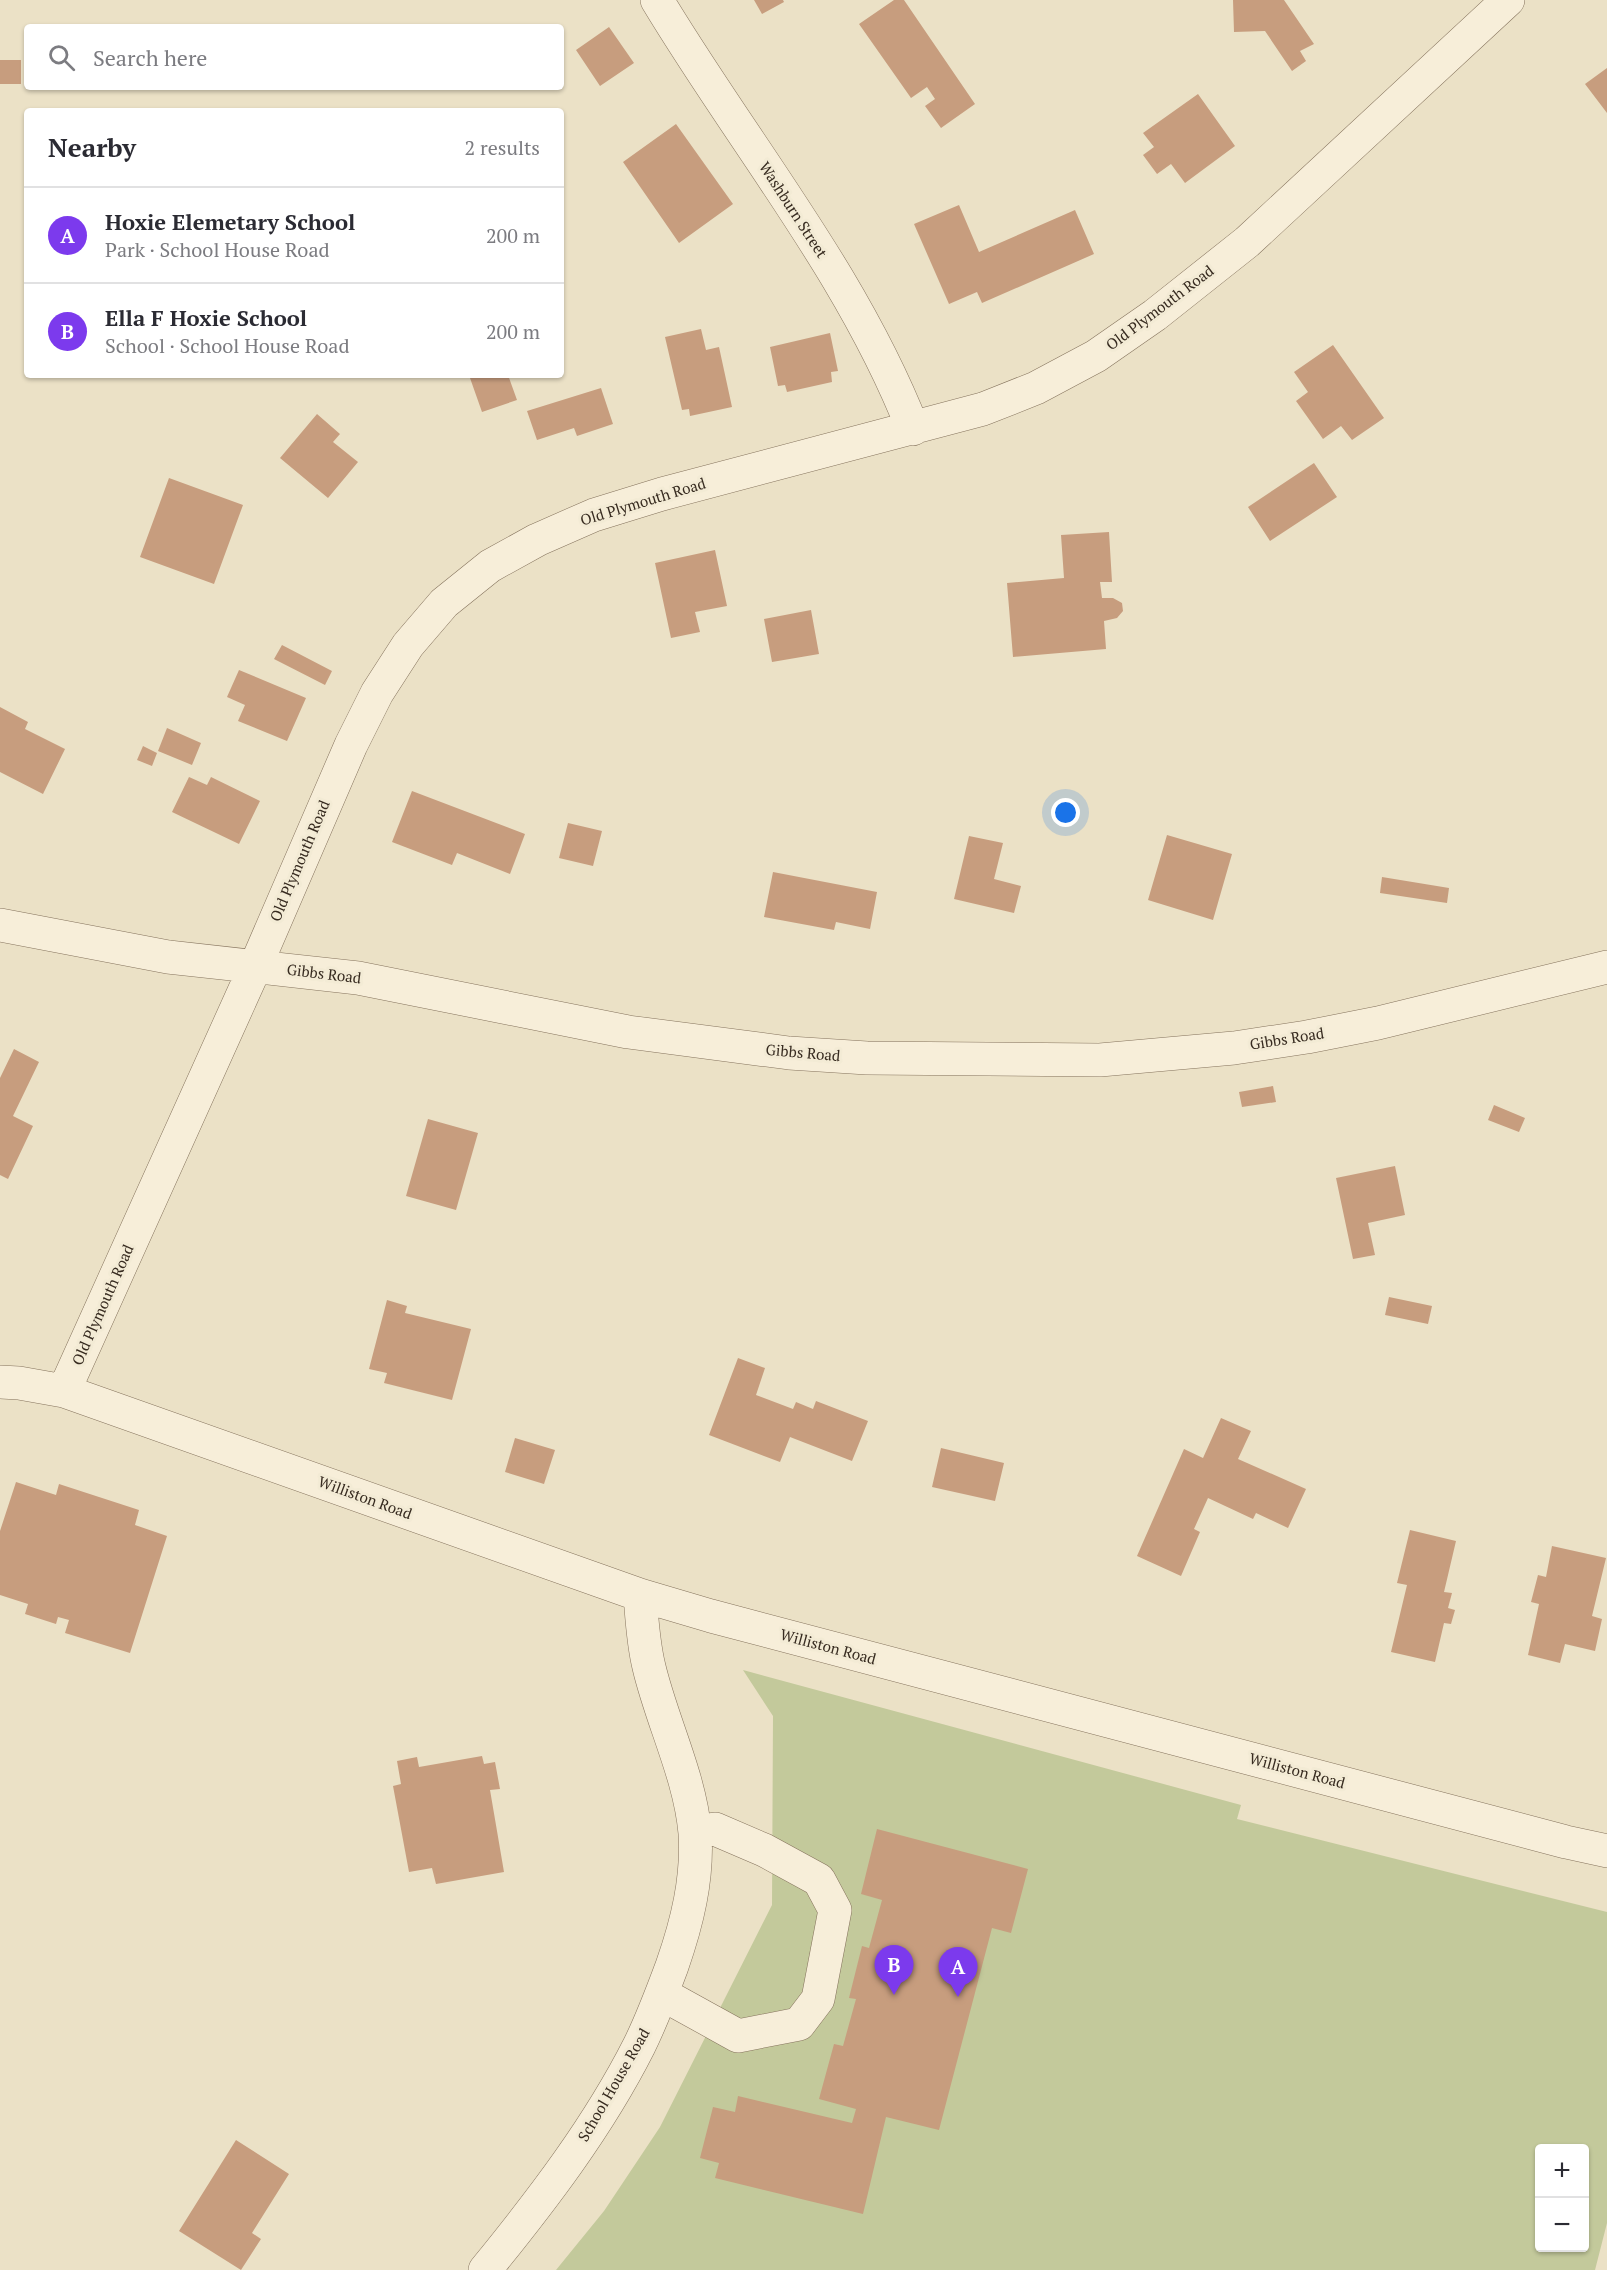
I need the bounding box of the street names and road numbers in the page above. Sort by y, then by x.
street label: Washburn Street [755,157,833,262]
street label: Old Plymouth Road [1101,260,1217,354]
street label: Old Plymouth Road [578,472,708,530]
street label: Old Plymouth Road [264,797,334,924]
street label: Gibbs Road [286,959,362,987]
street label: Gibbs Road [1248,1022,1325,1054]
street label: Gibbs Road [765,1039,841,1065]
street label: Old Plymouth Road [67,1241,138,1368]
street label: Williston Road [316,1471,415,1523]
street label: Williston Road [778,1624,878,1668]
street label: Williston Road [1247,1748,1347,1792]
street label: School House Road [573,2024,654,2145]

